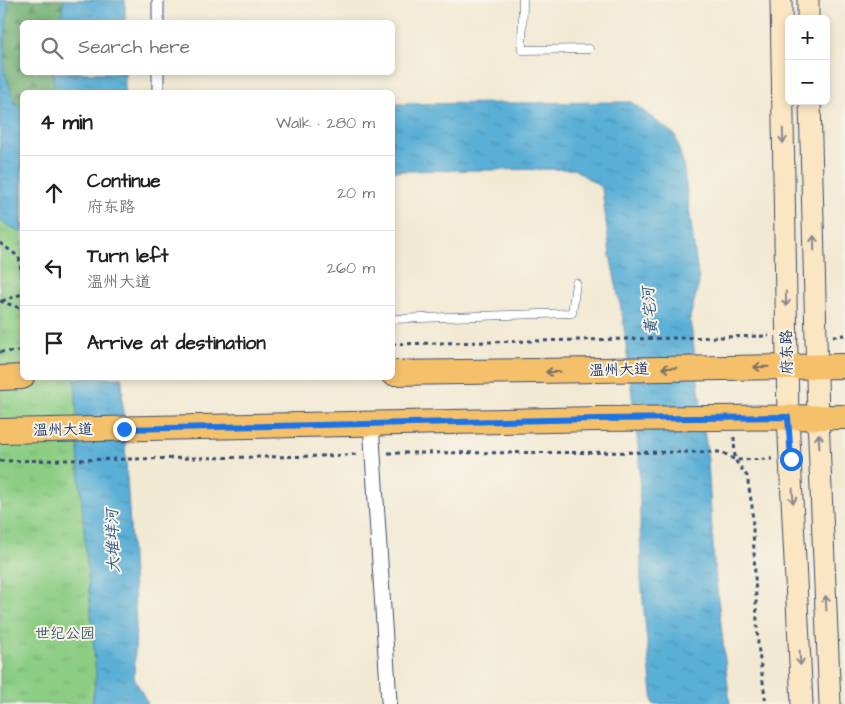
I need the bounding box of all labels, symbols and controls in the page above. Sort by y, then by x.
map controls [785,15,830,105]
button: + [785,15,830,60]
search box [20,20,395,75]
icon: search [38,34,66,62]
text: Search here [78,34,190,61]
button: − [785,60,830,105]
text: 4 min [40,108,93,137]
text: Walk · 280 m [276,112,375,134]
one-way arrow [778,128,788,144]
text: Continue [87,168,161,195]
icon: ahead [40,179,68,207]
text: 20 m [337,182,375,204]
text: 府东路 [87,196,135,218]
one-way arrow [809,235,819,252]
text: Turn left [87,243,168,270]
icon: left [40,254,68,282]
text: 260 m [327,257,375,279]
text: 温州大道 [87,271,151,293]
water label: 黄宅河 [637,283,663,336]
one-way arrow [781,290,791,306]
icon: arrive [40,329,68,357]
street label: 府东路 [776,329,798,375]
text: Arrive at destination [87,330,266,357]
street label: 温州大道 [589,358,649,382]
one-way arrow [754,362,770,371]
one-way arrow [661,363,678,373]
one-way arrow [545,367,562,377]
route end [113,418,136,441]
street label: 温州大道 [33,419,93,441]
one-way arrow [814,433,823,449]
route start [780,448,803,471]
one-way arrow [788,488,797,504]
water label: 大堆垟河 [101,506,125,573]
one-way arrow [821,595,830,611]
park label: 世纪公园 [35,623,95,644]
one-way arrow [796,650,805,666]

